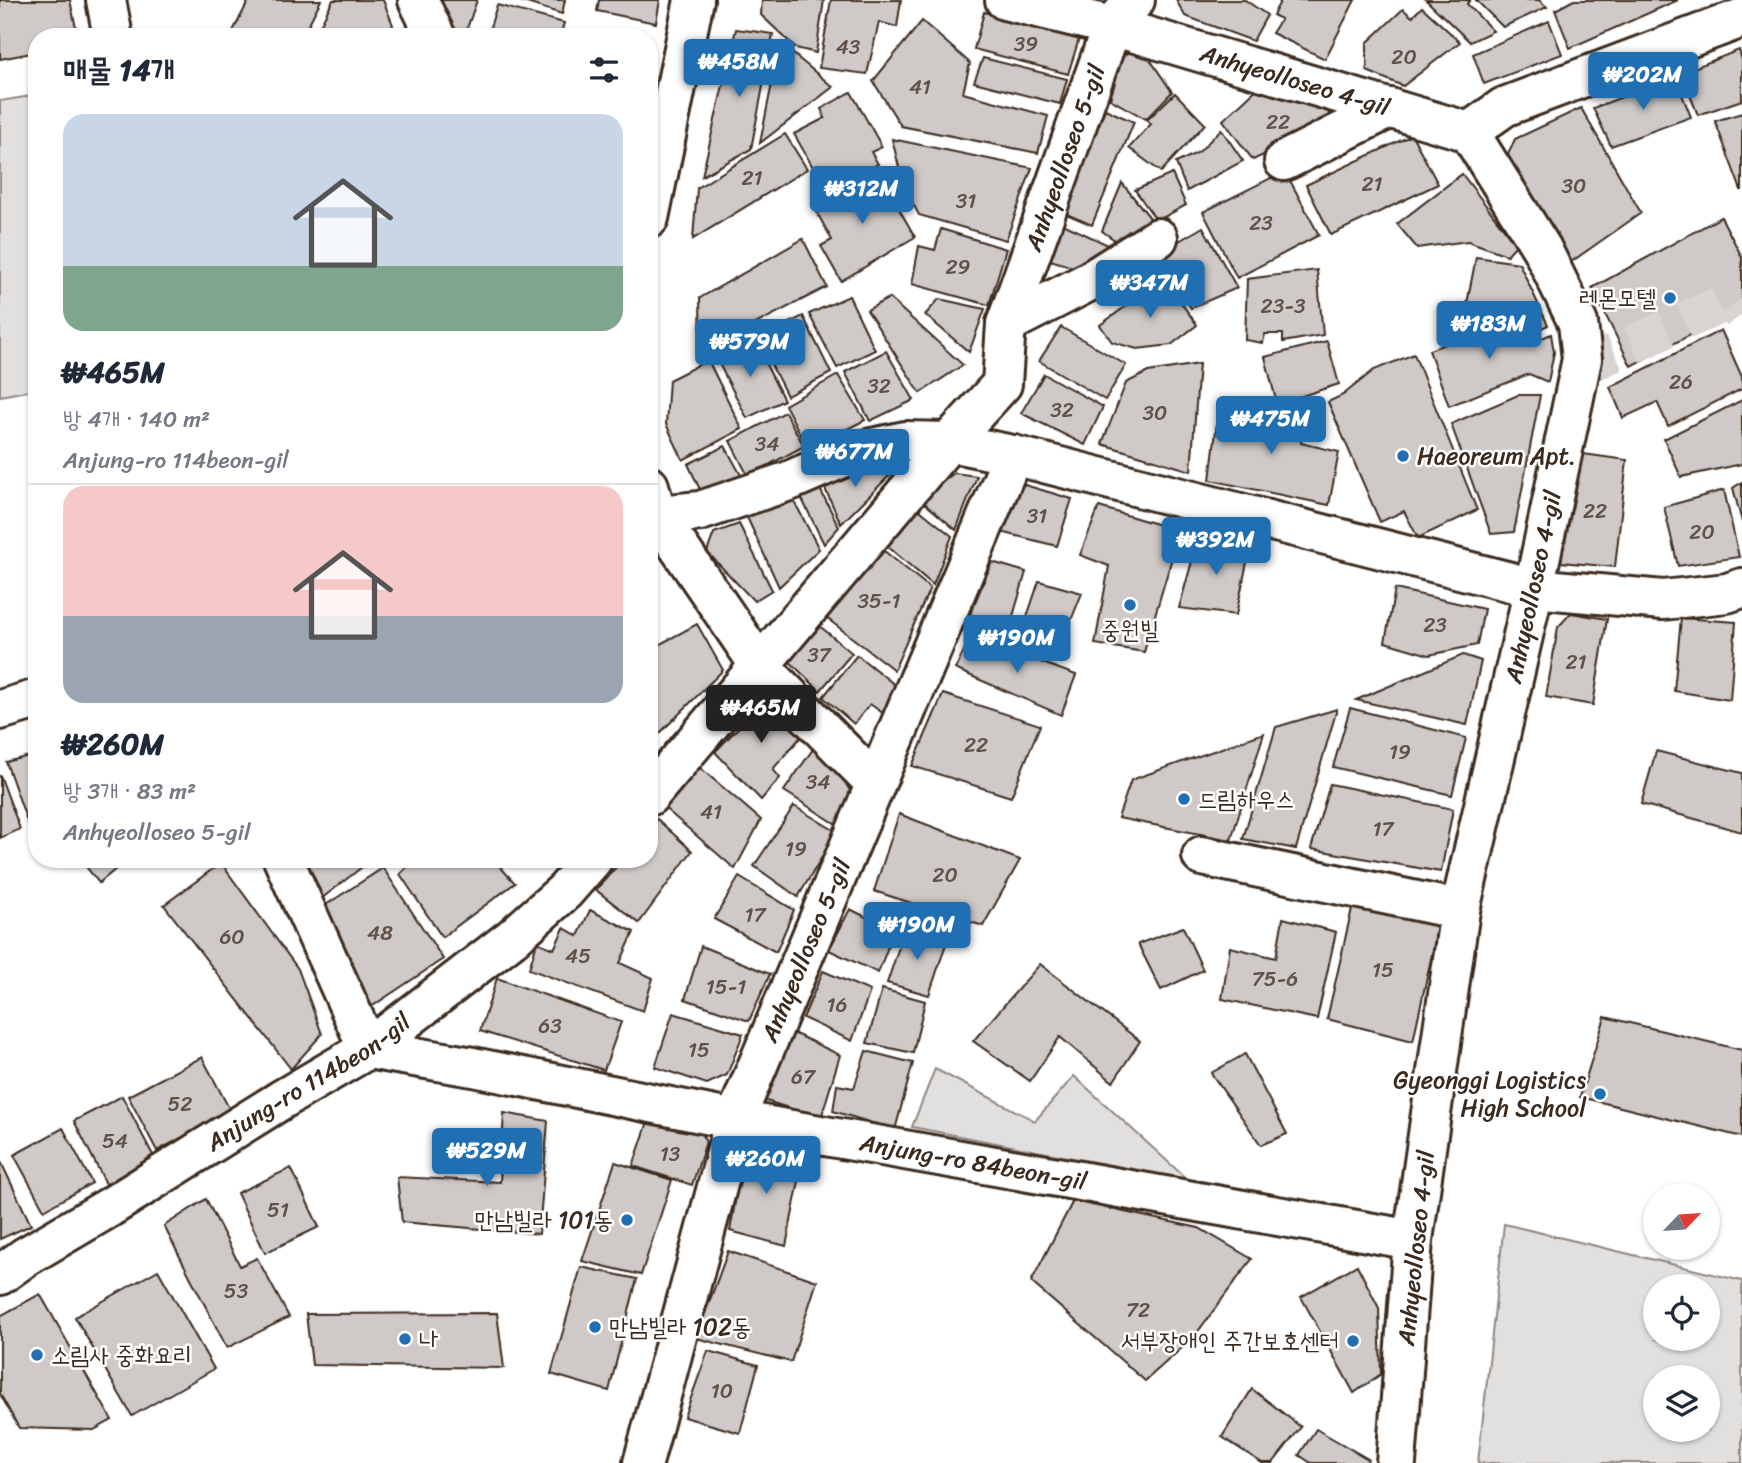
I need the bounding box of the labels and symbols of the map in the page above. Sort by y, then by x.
house number: 39 [1014,25,1038,63]
house number: 43 [836,28,861,66]
street label: Anhyeolloseo 4-gil [1194,32,1396,129]
house number: 20 [1391,38,1417,76]
pin: ₩458M [690,40,788,99]
pin: ₩202M [1594,52,1692,112]
street label: Anhyeolloseo 5-gil [1012,58,1118,258]
house number: 41 [909,68,931,106]
house number: 22 [1266,103,1290,141]
house number: 21 [741,159,763,197]
house number: 21 [1361,165,1383,203]
pin: ₩312M [813,166,911,226]
house number: 30 [1562,167,1586,205]
house number: 31 [956,182,976,220]
house number: 23 [1249,204,1273,242]
house number: 29 [945,248,971,286]
pin: ₩347M [1101,260,1199,320]
place label: 레몬모텔 [1579,277,1656,319]
house number: 23-3 [1261,287,1306,325]
marker: 레몬모텔 [1662,290,1678,306]
pin: ₩183M [1440,302,1538,361]
pin: ₩579M [701,320,799,379]
house number: 26 [1669,363,1693,401]
house number: 32 [867,367,891,405]
house number: 32 [1050,391,1074,429]
house number: 30 [1143,394,1167,432]
pin: ₩475M [1222,396,1320,456]
house number: 34 [755,425,779,463]
pin: ₩677M [806,430,904,489]
place label: Haeoreum Apt. [1417,435,1576,477]
marker: Haeoreum Apt. [1395,448,1411,464]
street label: Anhyeolloseo 4-gil [1492,486,1574,688]
house number: 22 [1583,492,1607,530]
house number: 31 [1027,497,1047,535]
house number: 20 [1689,513,1715,551]
pin: ₩392M [1167,518,1265,577]
house number: 35-1 [857,582,901,620]
marker: 중원빌 [1122,597,1138,613]
house number: 23 [1423,606,1447,644]
place label: 중원빌 [1101,609,1160,651]
pin: ₩190M [968,616,1066,675]
house number: 37 [807,636,833,674]
house number: 21 [1565,643,1587,681]
pin: ₩465M [712,686,810,745]
house number: 22 [964,726,988,764]
house number: 19 [1389,733,1411,771]
house number: 34 [806,763,830,801]
place label: 드림하우스 [1198,778,1295,820]
marker: 드림하우스 [1176,791,1192,807]
house number: 41 [700,793,722,831]
house number: 17 [1373,810,1396,848]
house number: 19 [785,830,807,868]
street label: Anhyeolloseo 5-gil [748,851,863,1050]
house number: 20 [932,856,958,894]
house number: 17 [745,896,768,934]
pin: ₩190M [868,902,966,962]
house number: 48 [367,914,393,952]
house number: 60 [219,918,245,956]
house number: 45 [565,937,591,975]
house number: 15 [1372,951,1394,989]
house number: 75-6 [1252,960,1298,998]
house number: 15-1 [706,968,746,1006]
house number: 16 [827,986,847,1024]
street label: Anjung-ro 114beon-gil [197,1001,421,1163]
house number: 63 [538,1007,562,1045]
house number: 15 [688,1031,710,1069]
house number: 67 [791,1058,817,1096]
place label: Gyeonggi Logistics High School [1393,1059,1587,1129]
house number: 52 [168,1085,192,1123]
marker: Gyeonggi Logistics High School [1592,1086,1608,1102]
street label: Anjung-ro 84beon-gil [856,1121,1091,1203]
house number: 54 [102,1122,128,1160]
pin: ₩529M [438,1128,536,1188]
house number: 13 [660,1135,681,1173]
pin: ₩260M [717,1136,815,1196]
street label: Anhyeolloseo 4-gil [1385,1147,1447,1349]
north arrow [1643,1183,1720,1260]
house number: 51 [267,1191,289,1229]
place label: 만남빌라 101동 [474,1199,613,1241]
marker: 만남빌라 101동 [619,1212,635,1228]
house number: 53 [224,1272,249,1310]
house number: 72 [1126,1291,1150,1329]
place label: 만남빌라 102동 [609,1306,751,1348]
place label: 나 [419,1318,438,1360]
marker: 만남빌라 102동 [587,1319,603,1335]
place label: 서부장애인 주간보호센터 [1120,1320,1339,1362]
marker: 나 [397,1331,413,1347]
marker: 서부장애인 주간보호센터 [1345,1333,1361,1349]
place label: 소림사 중화요리 [51,1334,192,1376]
marker: 소림사 중화요리 [29,1347,45,1363]
house number: 10 [711,1372,733,1410]

